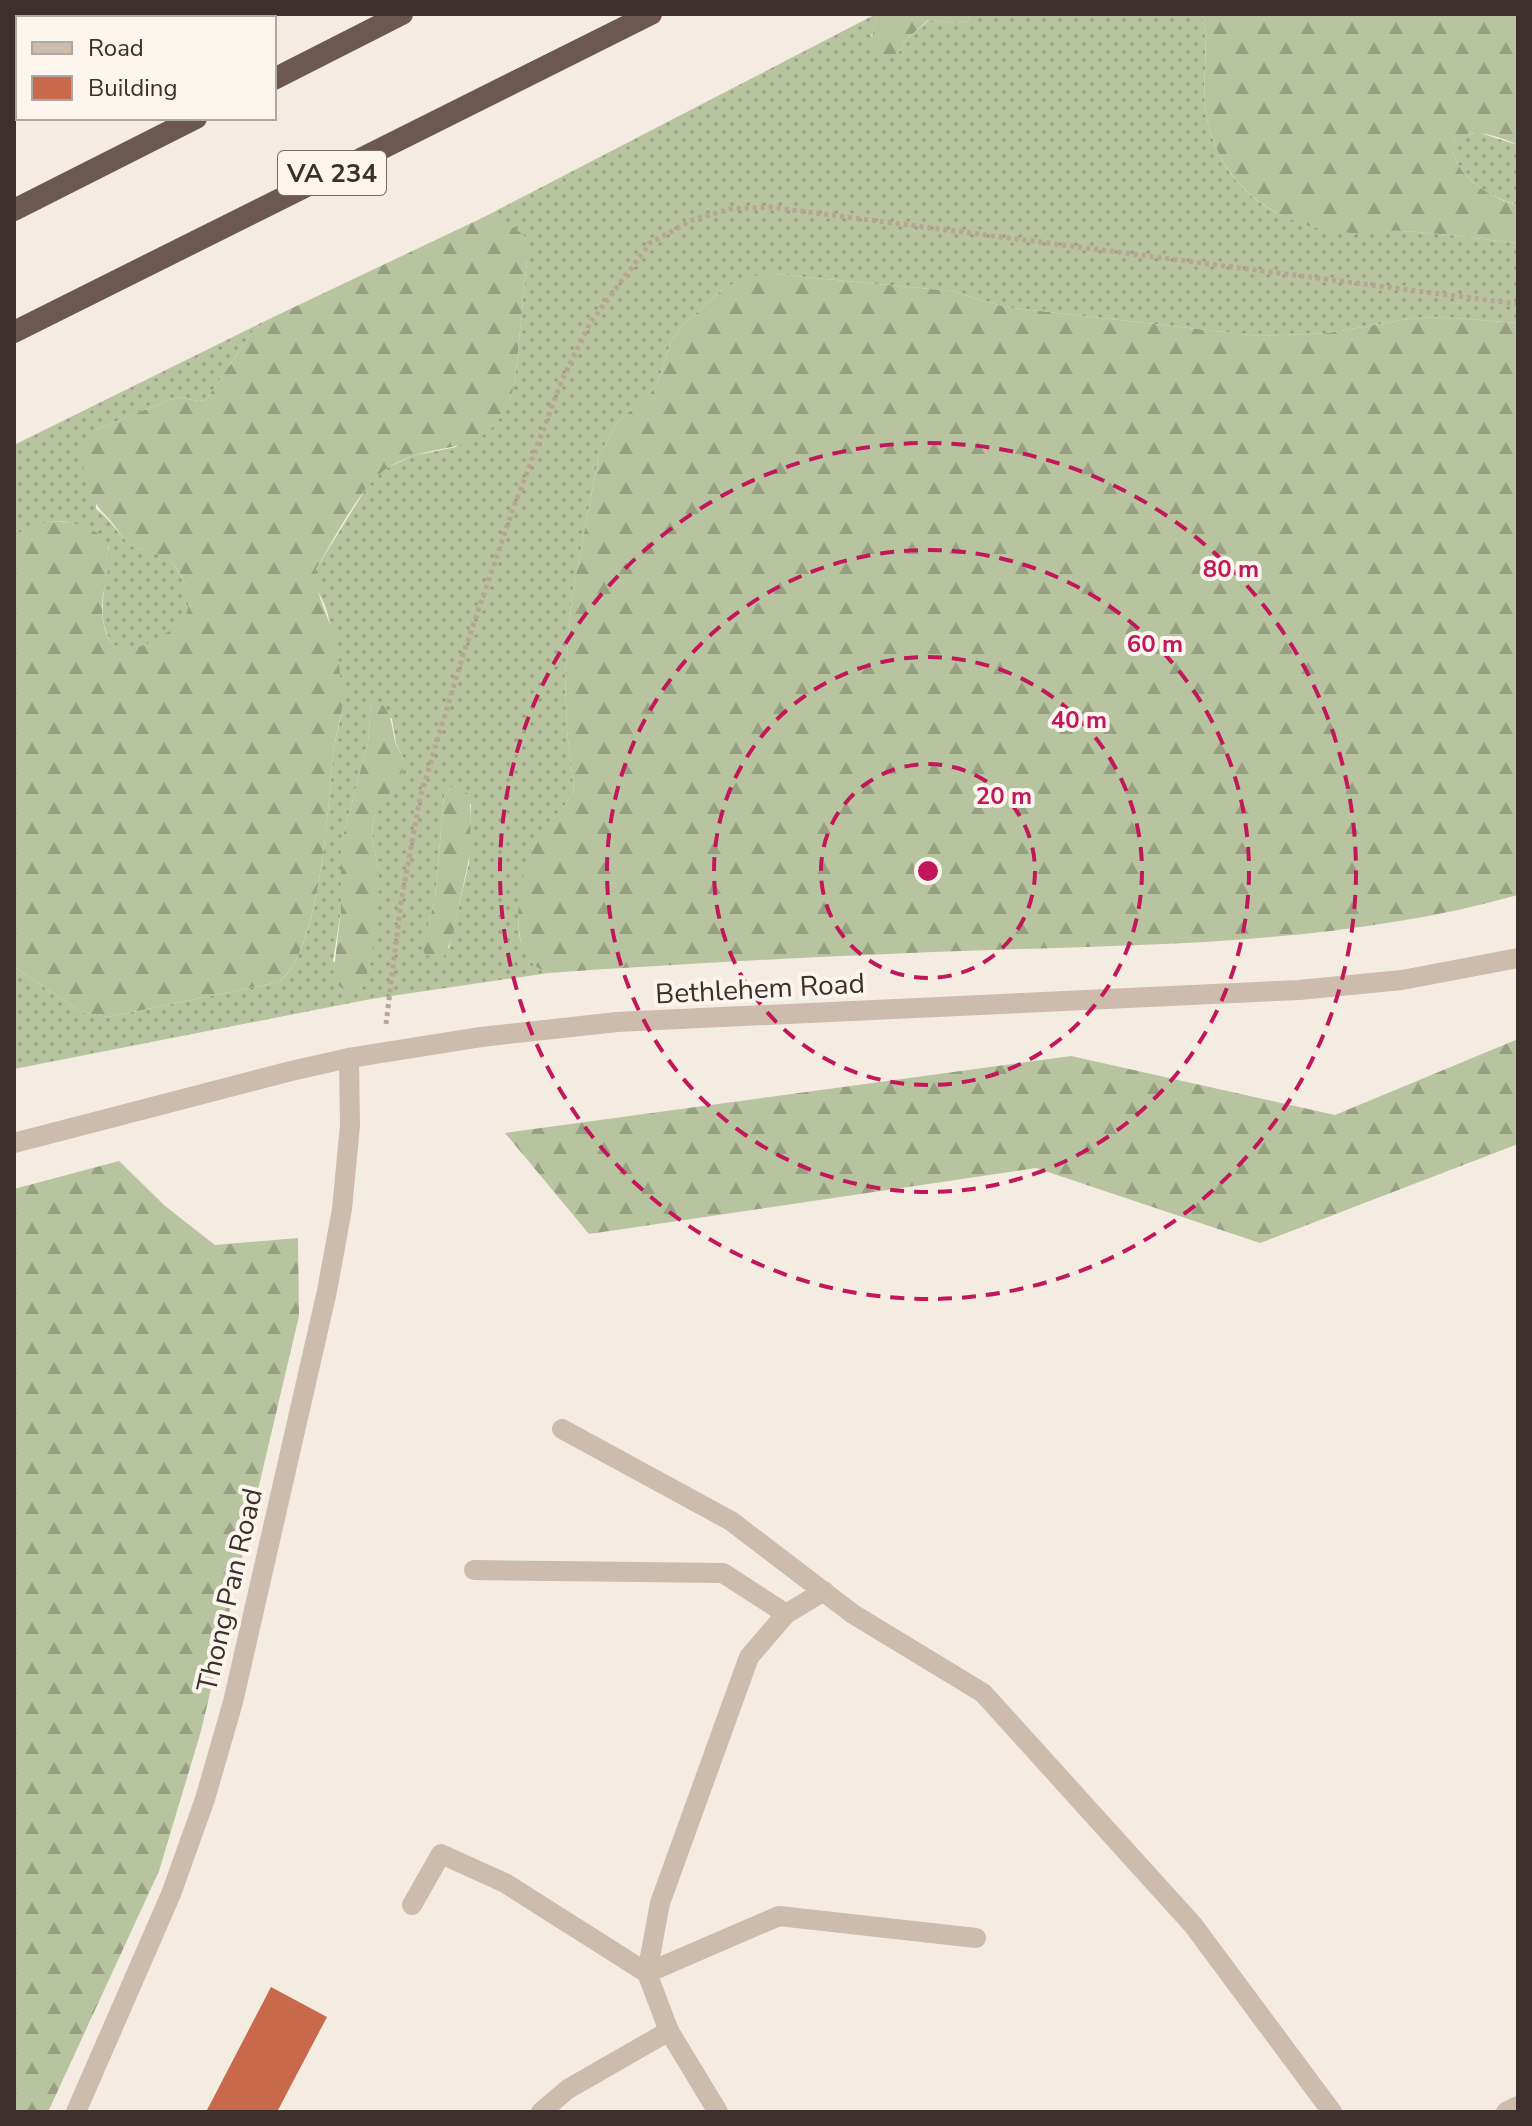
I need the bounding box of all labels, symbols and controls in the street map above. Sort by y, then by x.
legend [16,16,276,120]
text: Road [88,32,144,64]
text: Building [88,72,178,104]
road number: VA 234 [278,151,386,195]
text: 80 m [1203,553,1259,585]
text: 60 m [1127,628,1183,660]
text: 40 m [1051,704,1107,736]
text: 20 m [976,780,1032,812]
centre of rings [914,857,942,885]
street label: Bethlehem Road [654,965,866,1013]
street label: Thong Pan Road [188,1485,272,1696]

